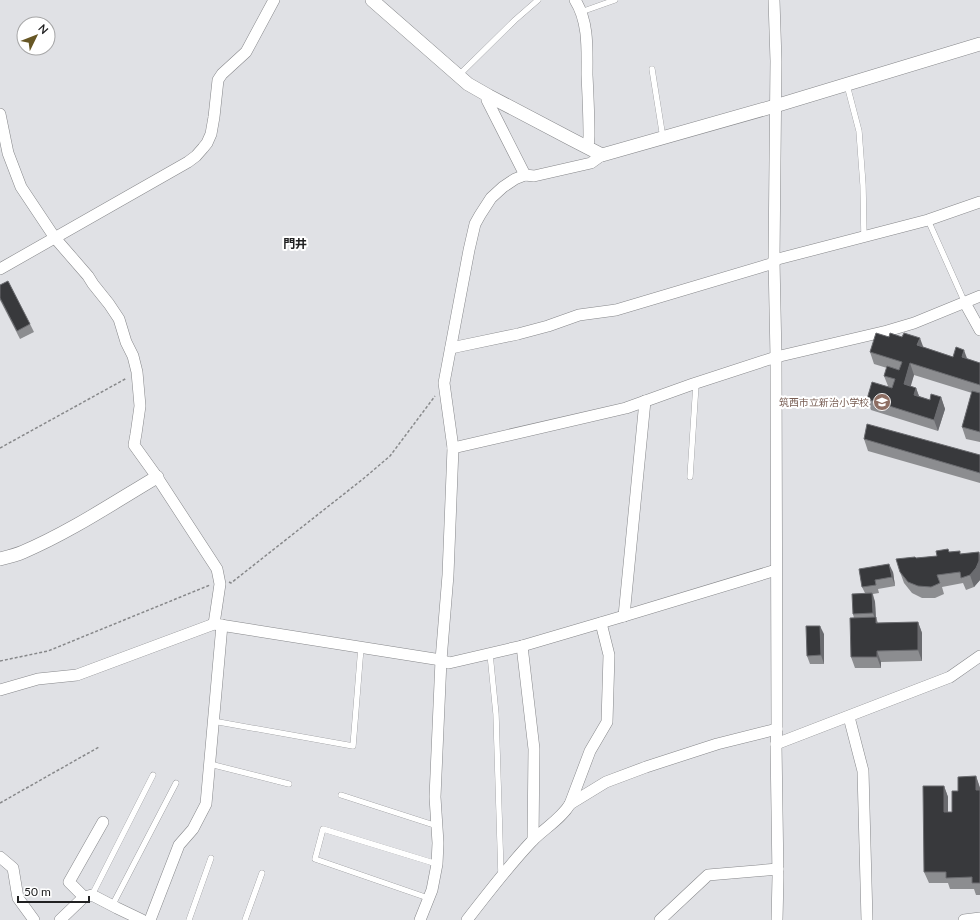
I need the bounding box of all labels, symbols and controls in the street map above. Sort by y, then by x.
north arrow [16,16,56,56]
text: N [36,21,51,36]
district label: 門井 [283,236,307,251]
school or university icon: 筑西市立新治小学校 [872,392,892,412]
place label: 筑西市立新治小学校 [779,396,869,408]
scale bar [18,878,89,904]
text: 50 m [24,884,51,899]

